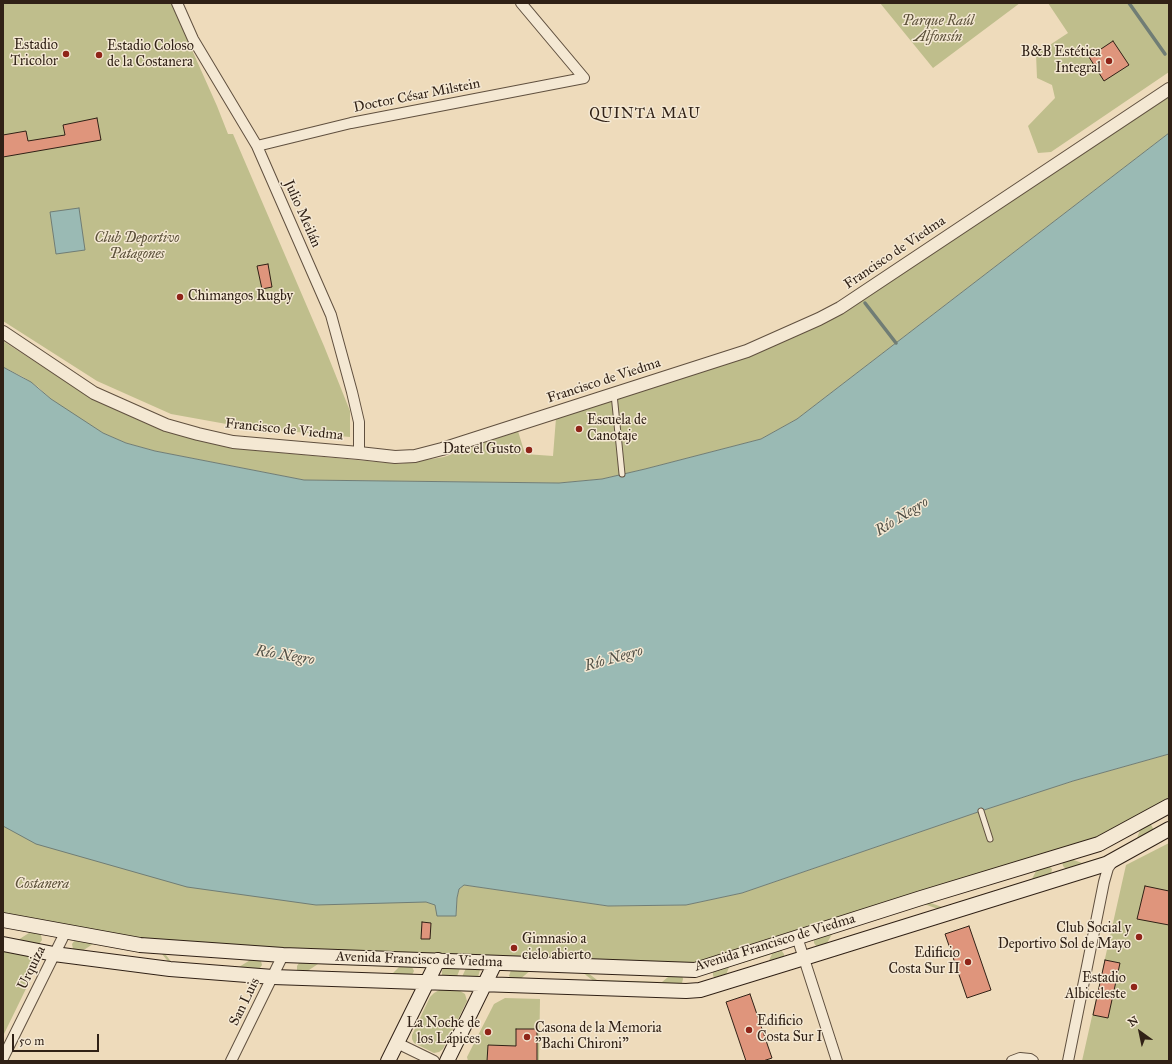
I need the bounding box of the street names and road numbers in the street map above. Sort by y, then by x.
street label: Doctor César Milstein [352,75,482,117]
street label: Julio Meilán [280,178,324,250]
street label: Francisco de Viedma [841,213,949,293]
street label: Francisco de Viedma [545,355,663,407]
street label: Francisco de Viedma [224,415,344,445]
street label: Avenida Francisco de Viedma [693,911,857,975]
street label: Urquiza [14,944,50,992]
street label: Avenida Francisco de Viedma [335,949,503,971]
street label: San Luis [226,975,264,1029]

